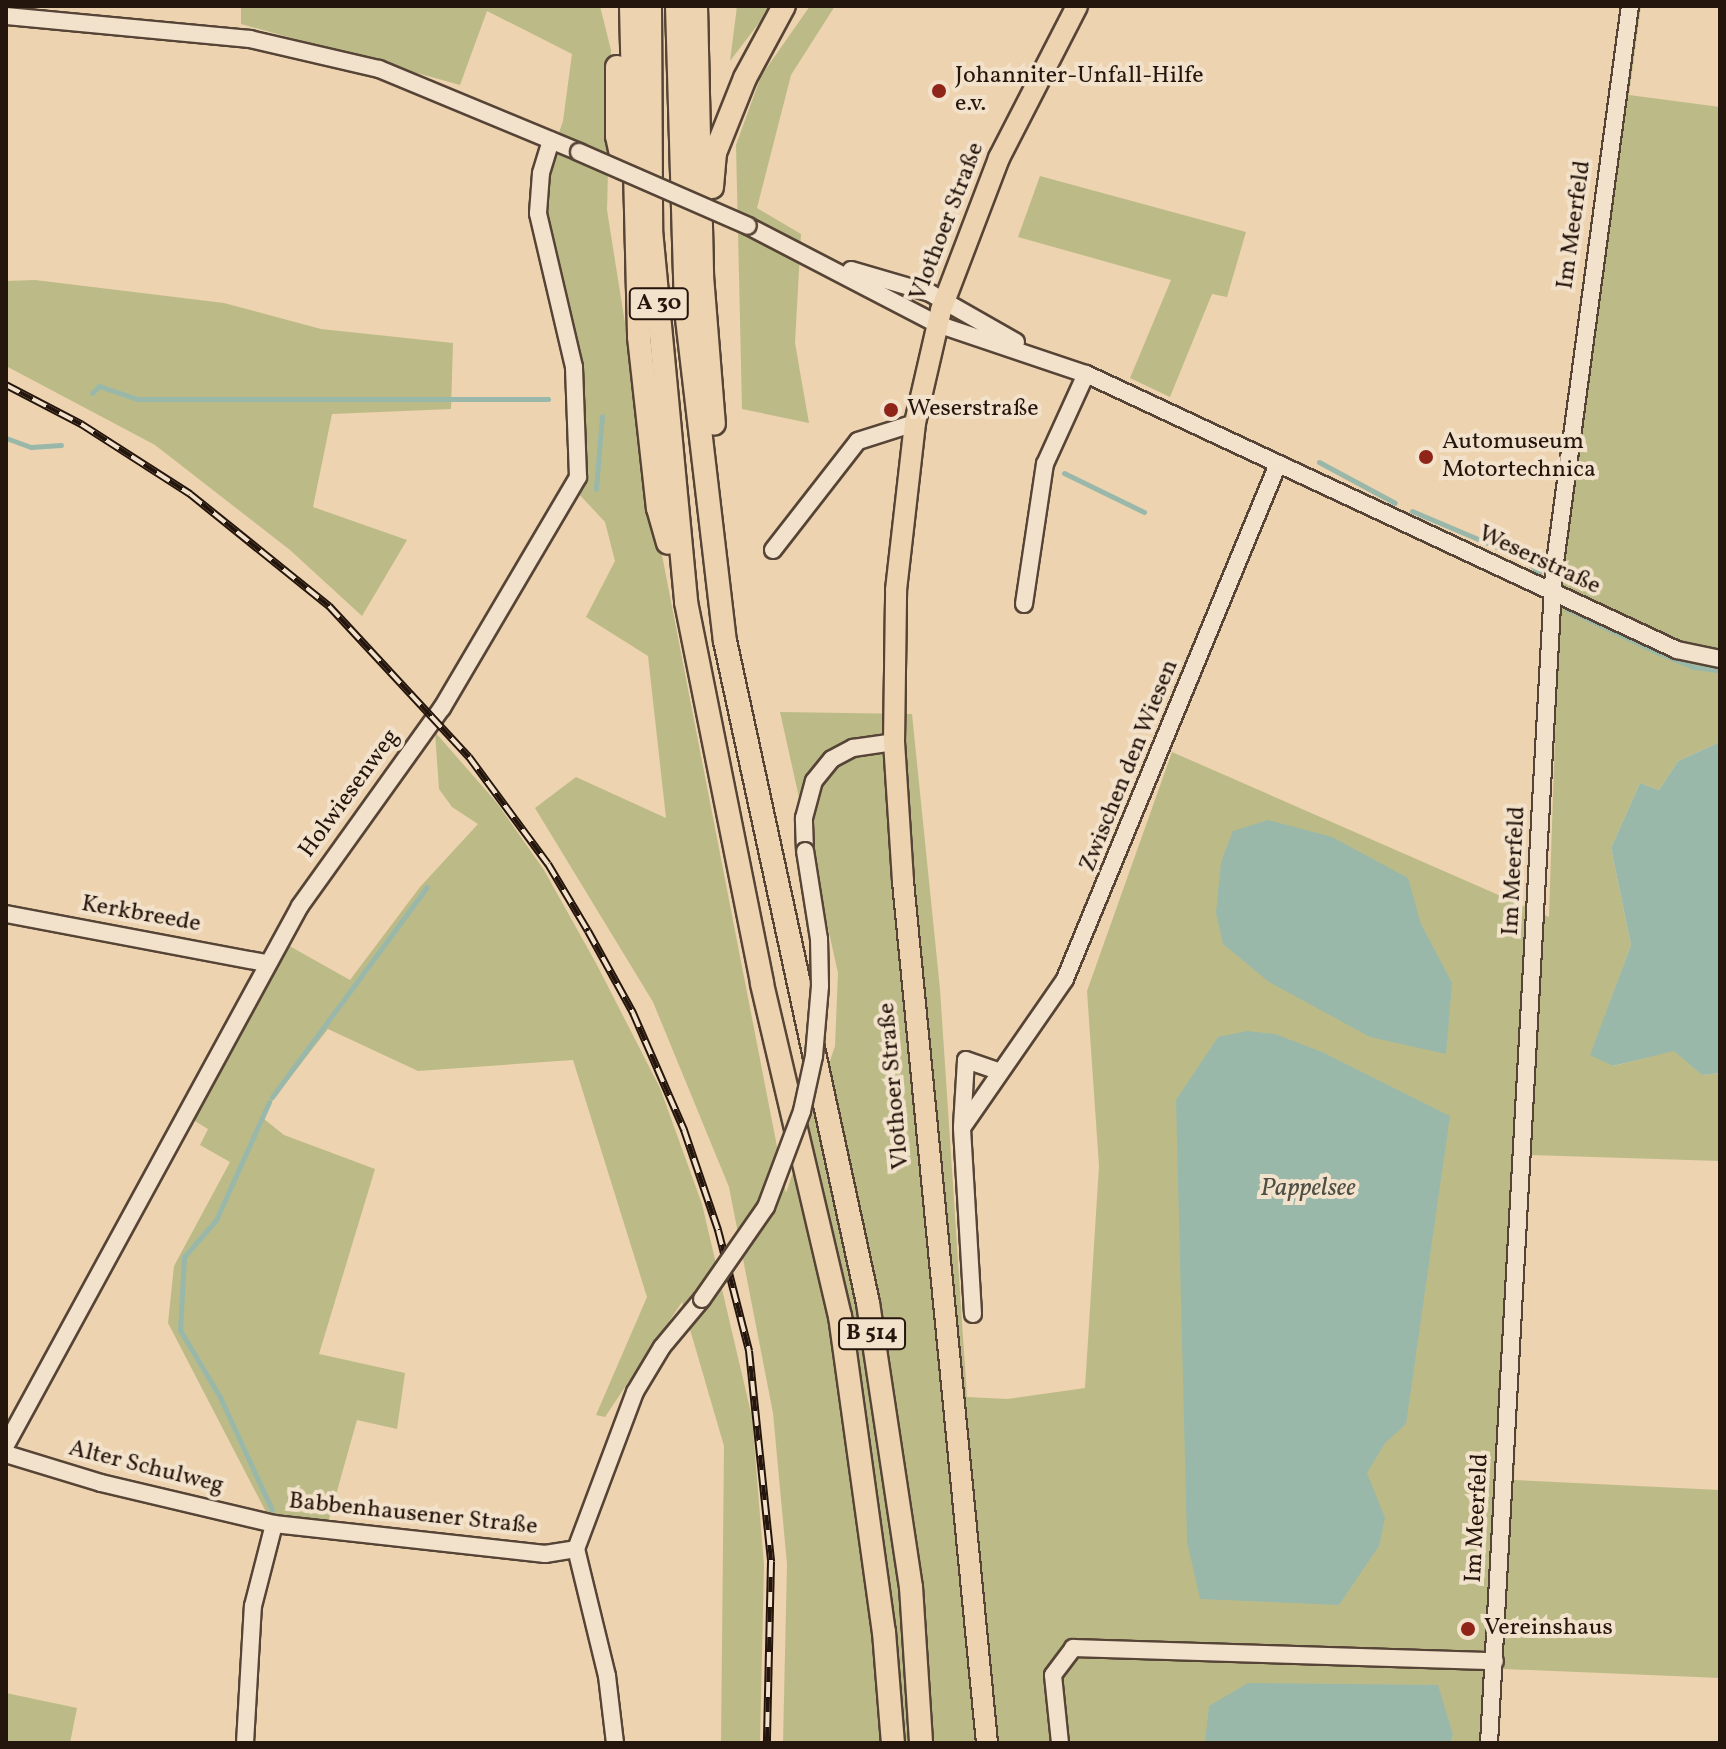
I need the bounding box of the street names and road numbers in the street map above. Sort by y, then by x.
street label: Vlothoer Straße [905,139,991,305]
street label: Im Meerfeld [1552,159,1598,291]
road number: A 30 [627,286,691,322]
street label: Weserstraße [1473,520,1605,602]
street label: Zwischen den Wiesen [1074,655,1186,877]
street label: Holwiesenweg [294,724,406,864]
street label: Im Meerfeld [1497,806,1533,936]
street label: Kerkbreede [79,890,203,940]
street label: Vlothoer Straße [873,1001,917,1171]
road number: B 514 [838,1316,906,1352]
street label: Alter Schulweg [65,1435,227,1501]
street label: Im Meerfeld [1460,1453,1496,1583]
street label: Babbenhausener Straße [287,1488,539,1542]

